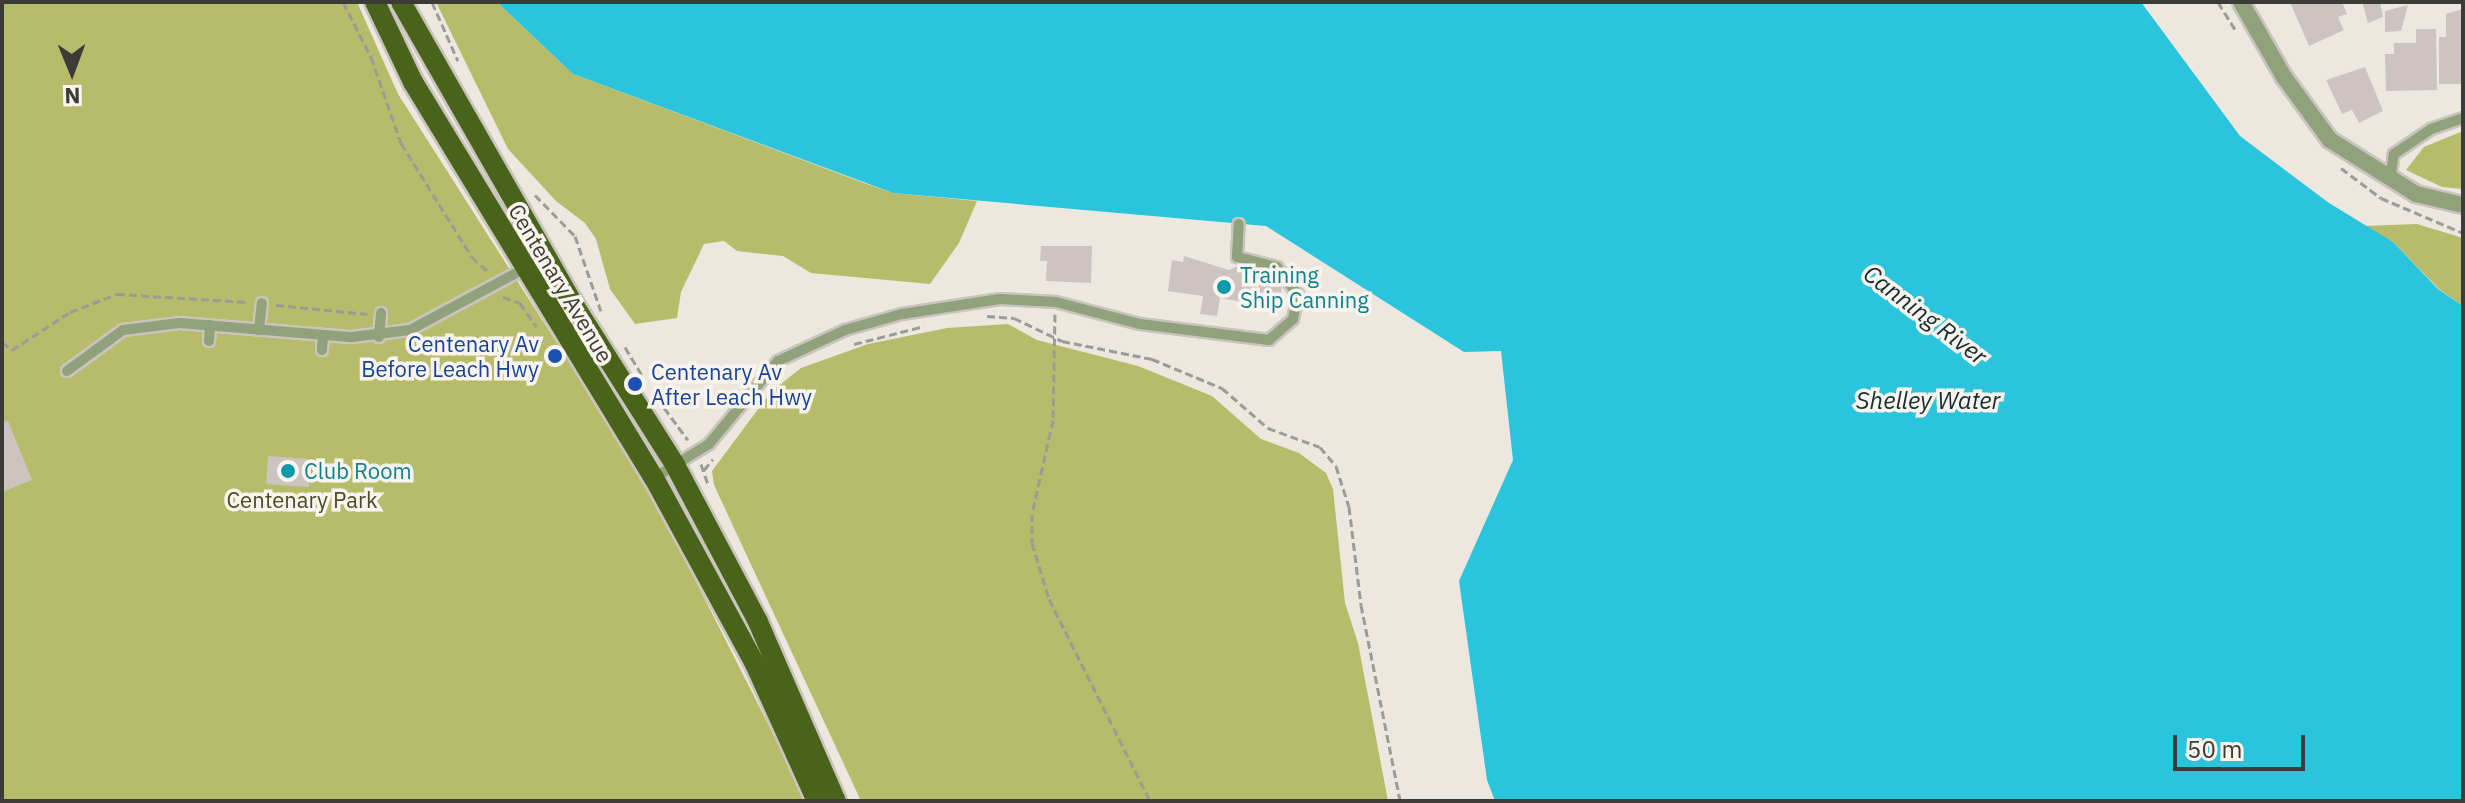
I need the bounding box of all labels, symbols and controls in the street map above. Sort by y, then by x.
north arrow [32,32,112,112]
text: N [64,82,81,111]
street label: Centenary Avenue [503,199,619,367]
water label: Canning River [1858,259,1992,371]
place label: Training Ship Canning [1240,261,1369,312]
marker: Training Ship Canning [1215,278,1233,296]
place label: Centenary Av Before Leach Hwy [361,330,539,382]
marker: Centenary Av Before Leach Hwy [546,347,564,365]
place label: Centenary Av After Leach Hwy [651,358,812,410]
marker: Centenary Av After Leach Hwy [626,375,644,393]
water label: Shelley Water [1856,387,2000,415]
place label: Club Room [304,458,412,484]
marker: Club Room [279,462,297,480]
park label: Centenary Park [226,487,378,513]
scale bar [2177,719,2309,769]
text: 50 m [2187,733,2242,765]

